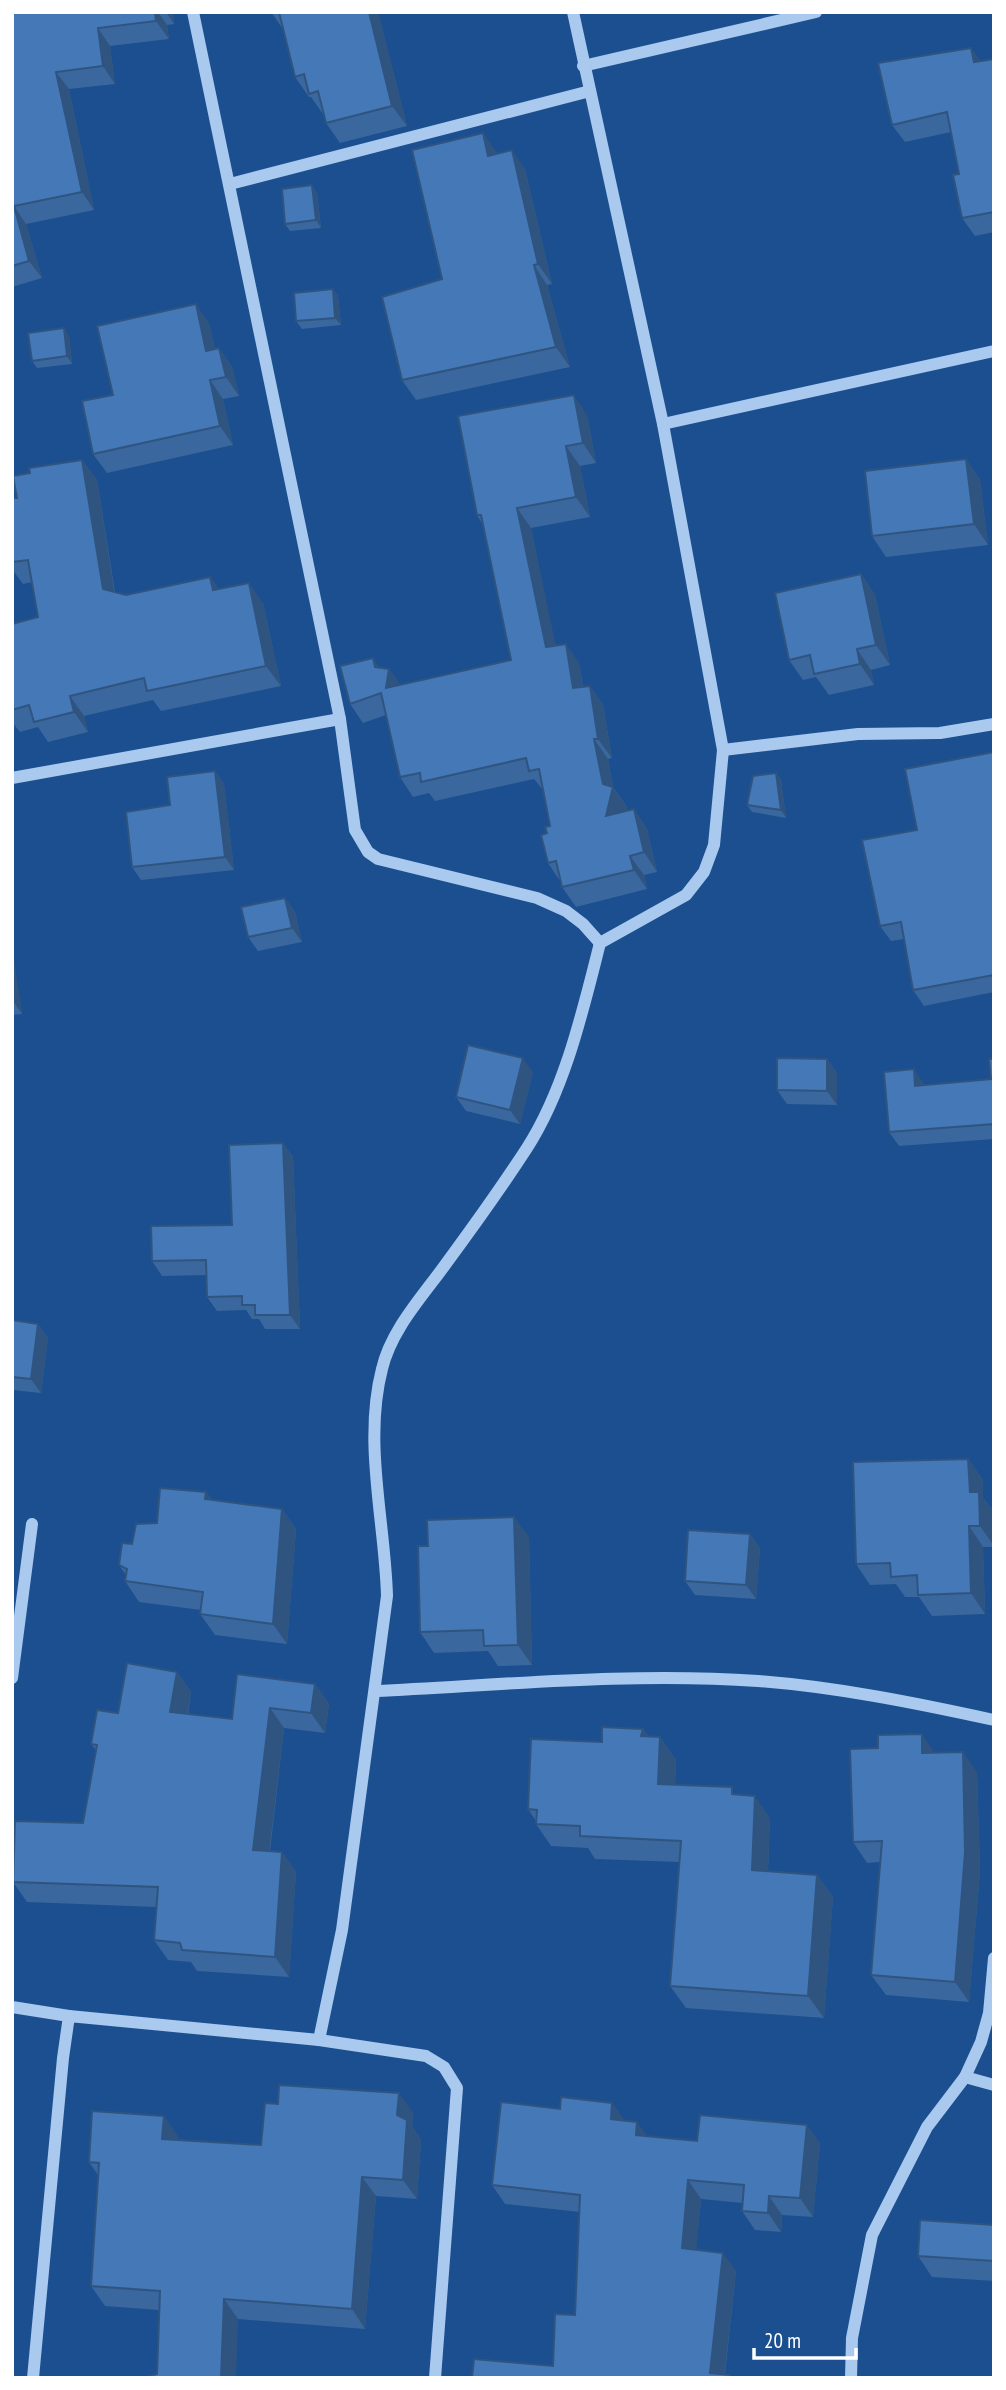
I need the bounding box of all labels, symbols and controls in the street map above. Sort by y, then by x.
scale bar [754,2316,856,2360]
text: 20 m [764,2327,801,2354]

